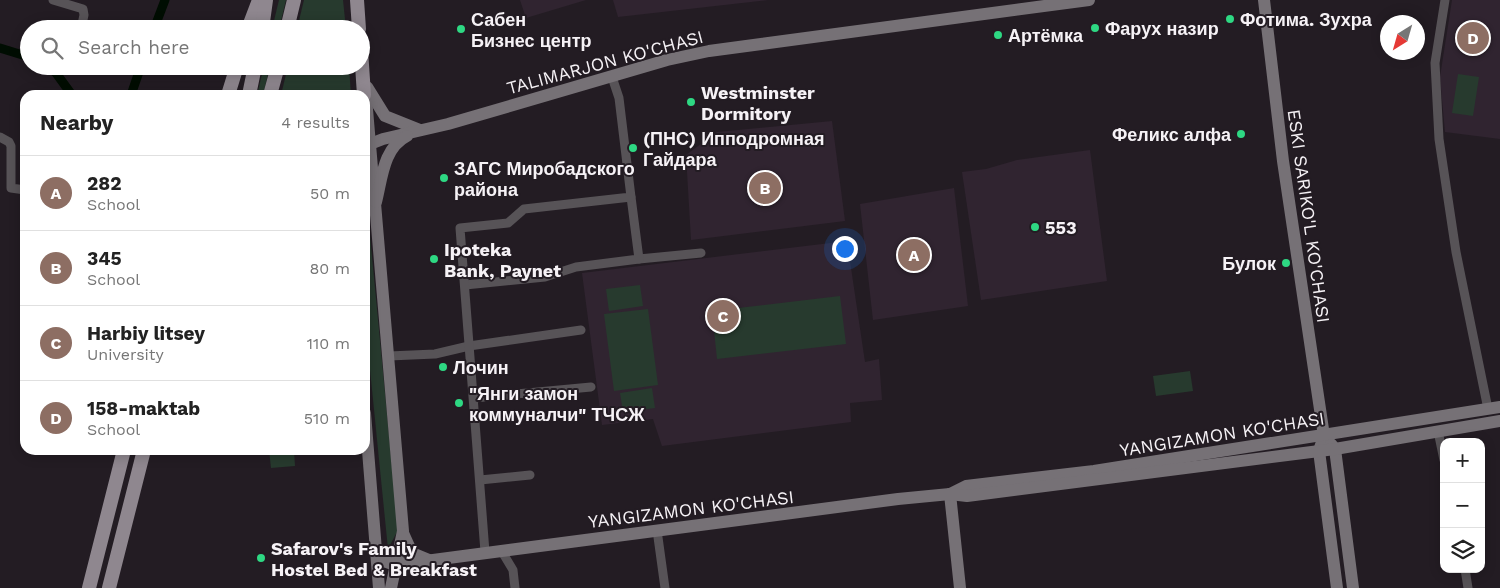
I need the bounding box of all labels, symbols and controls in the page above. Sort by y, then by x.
place label: Сабен Бизнес центр [471,9,592,51]
place label: Фотима. Зухра [1240,9,1373,30]
marker: Фотима. Зухра [1224,13,1236,25]
north arrow [1380,15,1425,60]
place label: Фарух назир [1105,18,1219,39]
pin: D [1457,19,1489,57]
search box [20,20,370,75]
marker: Фарух назир [1089,22,1101,34]
marker: Сабен Бизнес центр [455,23,467,35]
place label: Артёмка [1008,25,1084,46]
street label: TALIMARJON KO'CHASI [504,26,706,98]
marker: Артёмка [992,29,1004,41]
icon: search [38,34,66,62]
text: Search here [78,36,189,59]
place label: Westminster Dormitory [701,82,815,124]
marker: Westminster Dormitory [685,96,697,108]
street label: ESKI SARIKO'L KO'CHASI [1284,108,1334,324]
text: Nearby [40,110,113,135]
text: 4 results [281,113,350,132]
place label: Феликс алфа [1112,124,1232,145]
place label: (ПНС) Ипподромная Гайдара [643,128,824,170]
marker: Феликс алфа [1235,128,1247,140]
marker: (ПНС) Ипподромная Гайдара [627,142,639,154]
place label: ЗАГС Миробадского района [454,158,635,200]
pin: B [749,169,781,207]
text: 282 [87,172,122,195]
marker: ЗАГС Миробадского района [438,172,450,184]
text: A [51,184,61,203]
text: 50 m [310,184,350,203]
text: School [87,195,140,214]
place label: 553 [1045,217,1077,238]
marker: 553 [1029,221,1041,233]
your location [832,236,858,262]
pin: A [898,236,930,274]
place label: Ipoteka Bank, Paynet [444,239,561,281]
text: 345 [87,247,122,270]
marker: Ipoteka Bank, Paynet [428,253,440,265]
place label: Булок [1222,253,1277,274]
marker: Булок [1280,257,1292,269]
text: B [51,259,61,278]
text: 80 m [309,259,350,278]
text: School [87,270,140,289]
pin: C [707,297,739,335]
text: Harbiy litsey [87,322,205,345]
text: C [51,334,61,353]
text: 110 m [307,334,350,353]
text: University [87,345,164,364]
place label: Лочин [453,357,509,378]
marker: Лочин [437,361,449,373]
place label: "Янги замон коммуналчи" ТЧСЖ [469,383,645,425]
text: 158-maktab [87,397,200,420]
marker: "Янги замон коммуналчи" ТЧСЖ [453,397,465,409]
street label: YANGIZAMON KO'CHASI [1118,407,1326,461]
text: D [50,409,62,428]
text: 510 m [304,409,350,428]
text: School [87,420,140,439]
map controls [1440,438,1485,573]
button: + [1440,438,1485,483]
button: − [1440,483,1485,528]
street label: YANGIZAMON KO'CHASI [587,486,795,532]
button: layers [1440,528,1485,573]
place label: Safarov's Family Hostel Bed & Breakfast [271,538,477,580]
marker: Safarov's Family Hostel Bed & Breakfast [255,552,267,564]

